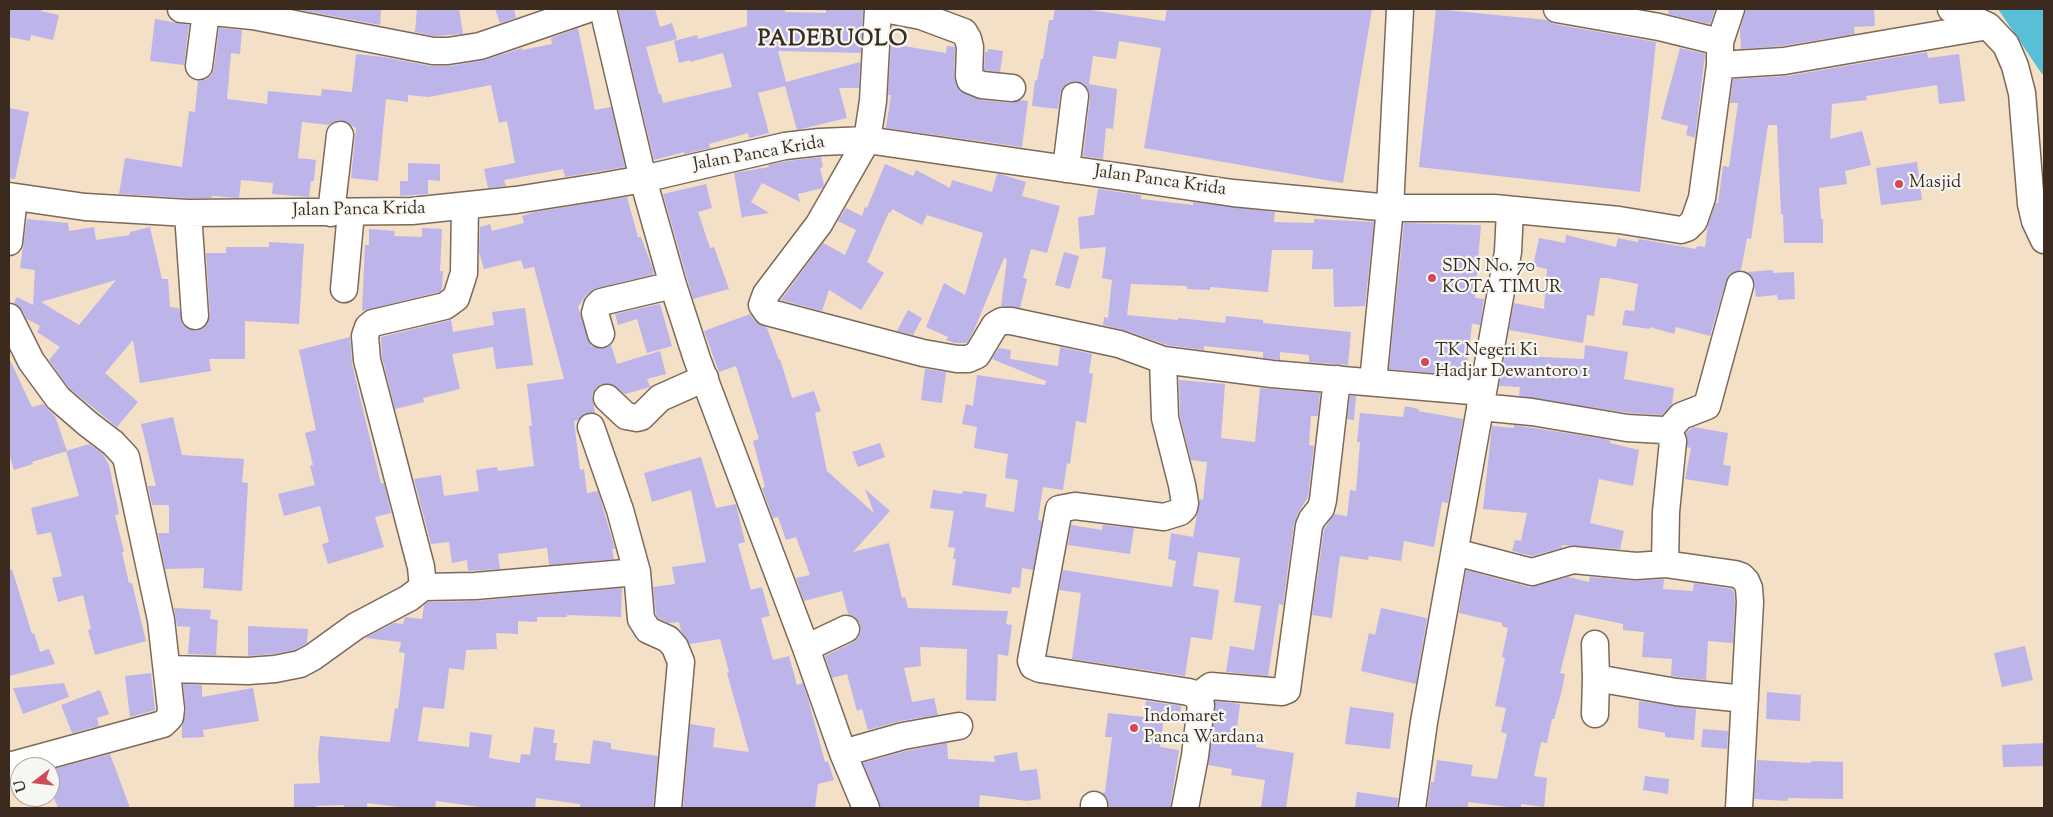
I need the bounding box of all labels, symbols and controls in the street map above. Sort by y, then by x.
district label: PADEBUOLO [757,28,909,54]
street label: Jalan Panca Krida [692,133,826,177]
street label: Jalan Panca Krida [1093,162,1227,202]
place label: Masjid [1909,173,1961,195]
marker: Masjid [1893,178,1905,190]
street label: Jalan Panca Krida [292,199,426,223]
place label: SDN No. 70 KOTA TIMUR [1442,257,1562,300]
marker: SDN No. 70 KOTA TIMUR [1426,272,1438,284]
place label: TK Negeri Ki Hadjar Dewantoro 1 [1435,341,1588,384]
marker: TK Negeri Ki Hadjar Dewantoro 1 [1419,356,1431,368]
place label: Indomaret Panca Wardana [1144,707,1264,750]
marker: Indomaret Panca Wardana [1128,722,1140,734]
north arrow [10,757,60,807]
text: U [10,778,33,794]

